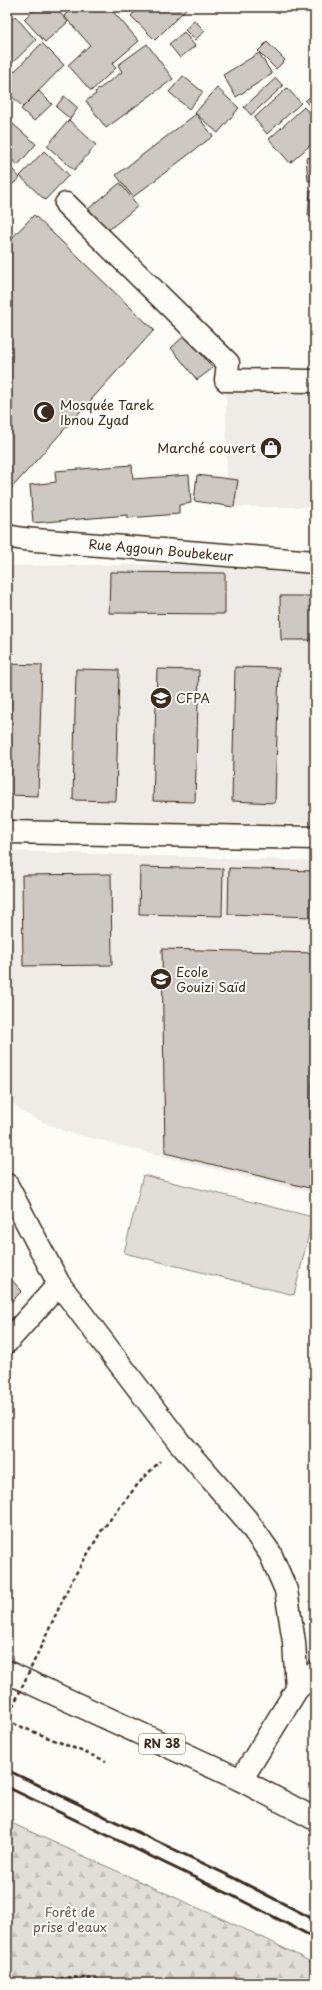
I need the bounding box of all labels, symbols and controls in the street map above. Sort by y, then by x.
place label: Mosquée Tarek Ibnou Zyad [60,395,154,429]
mosque icon: Mosquée Tarek Ibnou Zyad [31,399,57,425]
shop icon: Marché couvert [258,435,284,461]
place label: Marché couvert [157,438,256,457]
street label: Rue Aggoun Boubekeur [88,534,235,565]
school or university icon: CFPA [148,685,174,711]
place label: CFPA [176,688,210,707]
place label: Ecole Gouizi Saïd [176,962,246,996]
school or university icon: Ecole Gouizi Saïd [148,966,174,992]
road number: RN 38 [139,1734,185,1754]
park label: Forêt de prise d'eaux [33,1902,107,1936]

